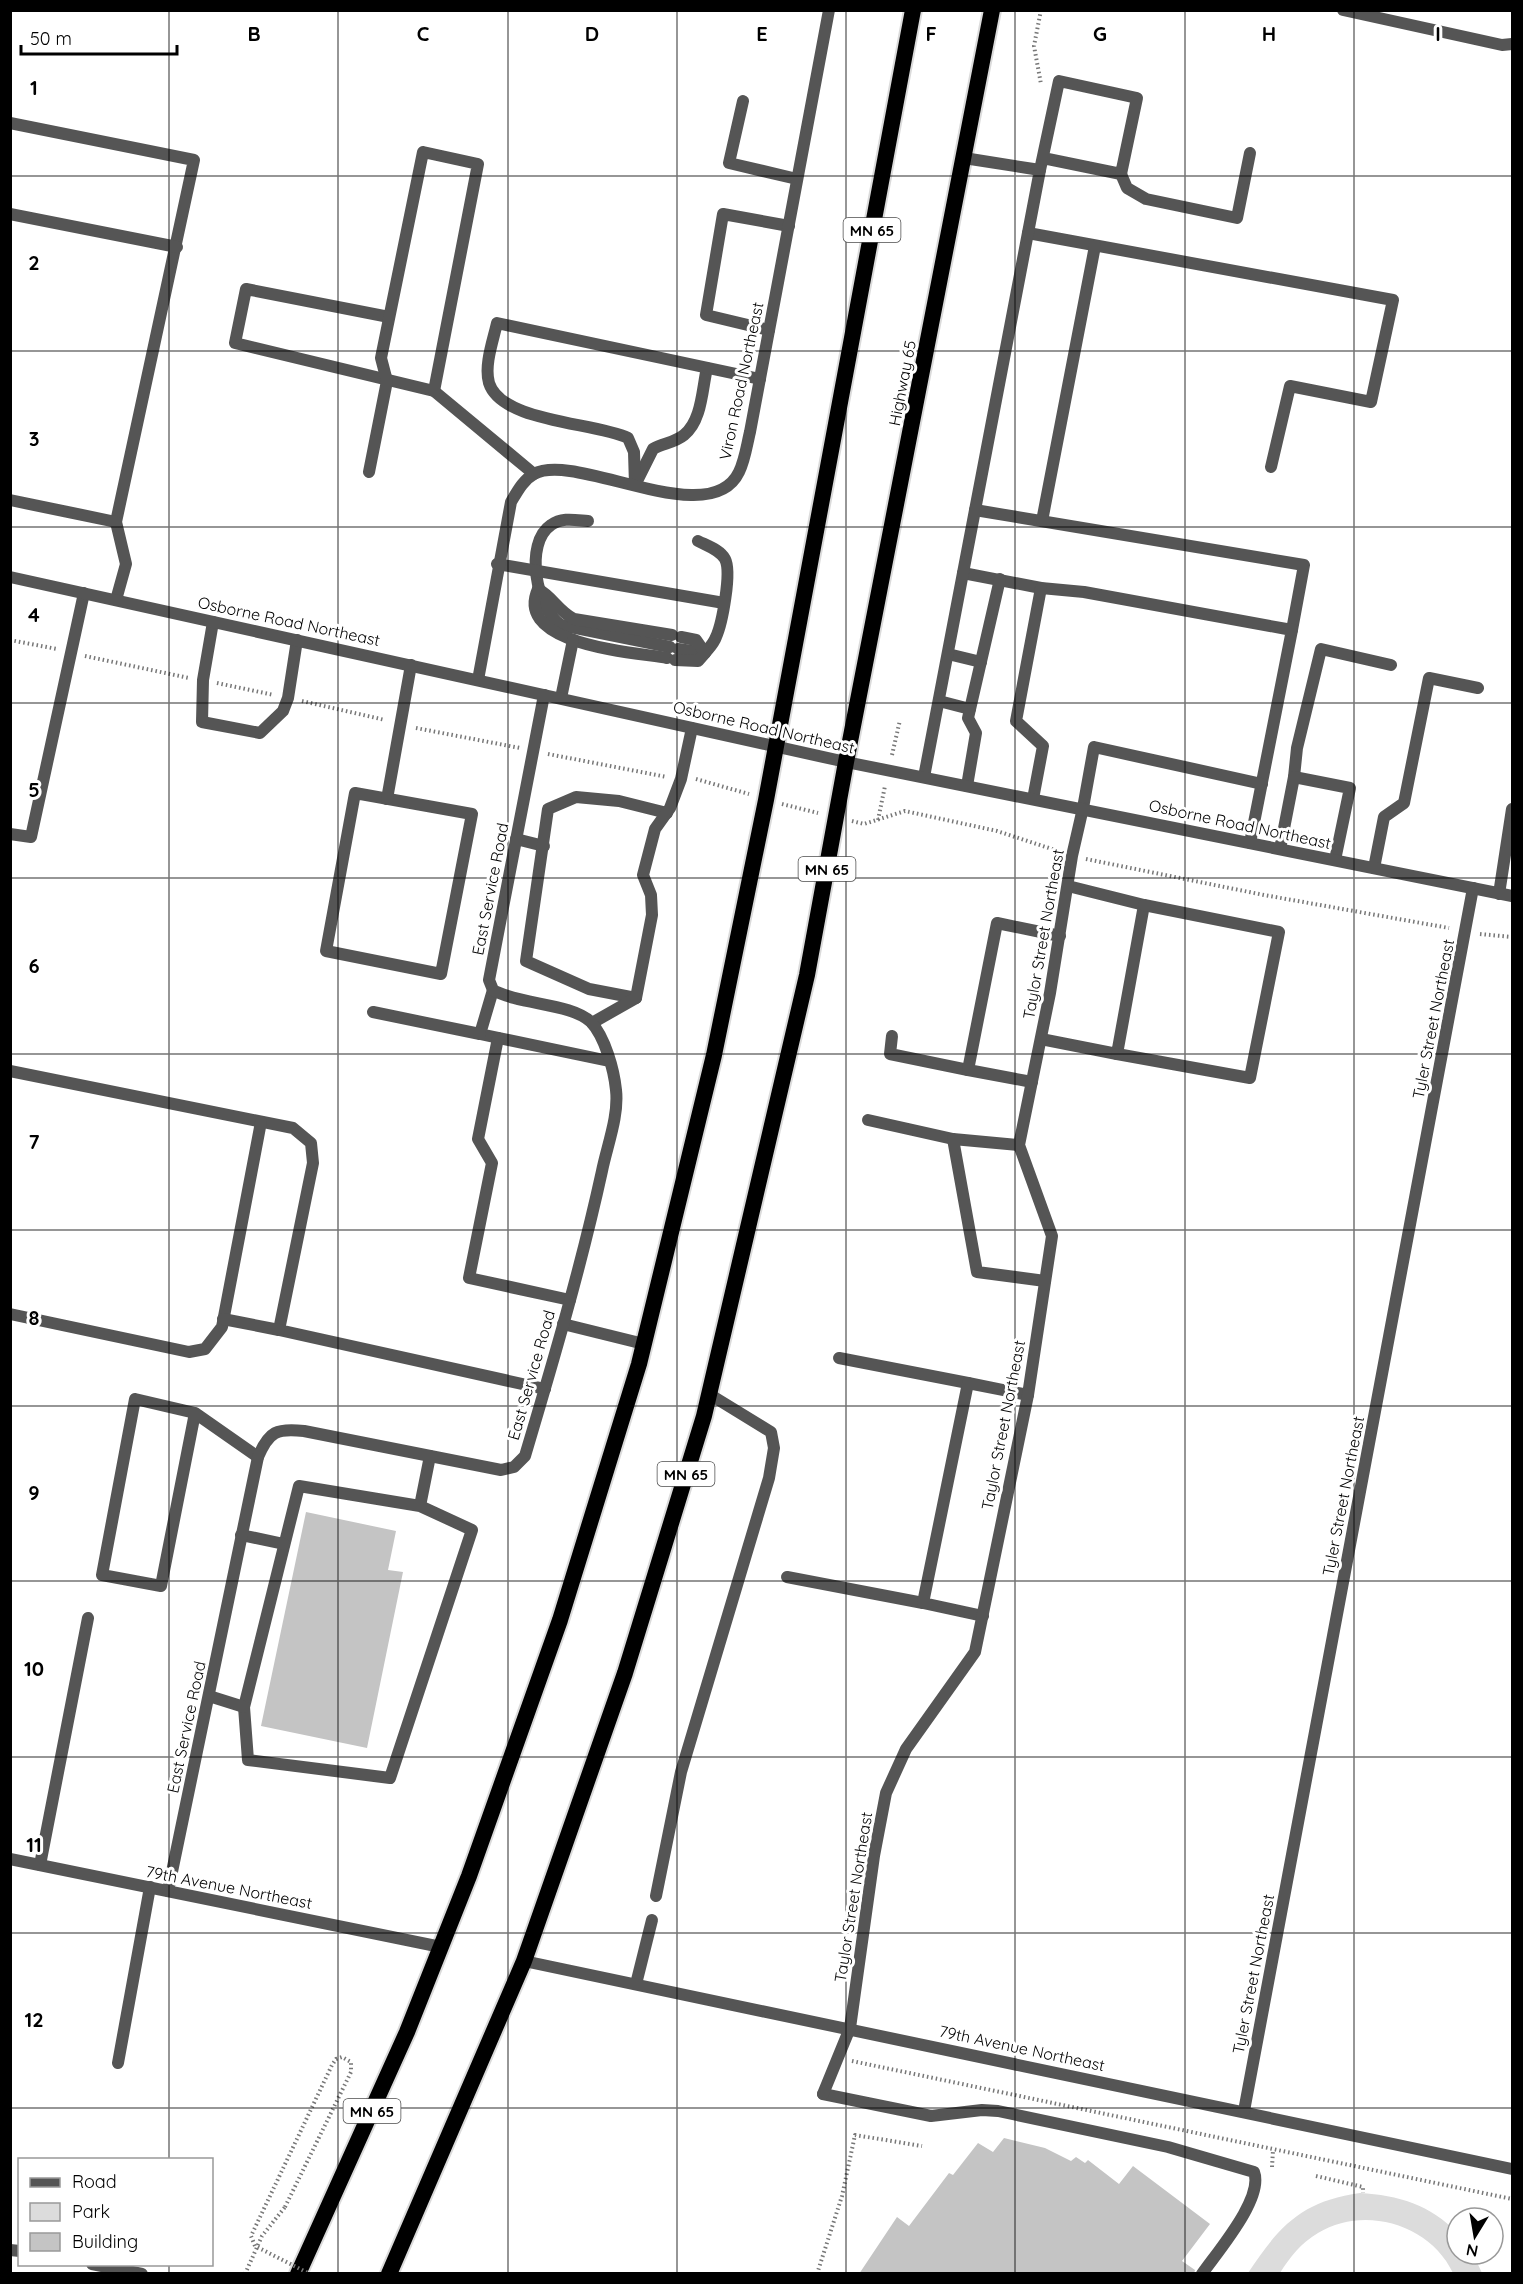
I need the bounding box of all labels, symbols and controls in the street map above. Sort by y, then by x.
scale bar [21,18,177,56]
text: B [247,21,261,46]
text: C [417,21,430,46]
text: D [585,21,599,46]
text: E [756,21,768,46]
text: F [925,21,937,46]
text: G [1093,21,1107,46]
text: H [1262,21,1276,46]
text: I [1435,21,1441,46]
text: 50 m [30,27,72,50]
text: 1 [30,75,38,100]
road number: MN 65 [844,218,900,242]
text: 2 [28,250,40,275]
street label: Viron Road Northeast [714,300,768,462]
street label: Highway 65 [884,339,920,427]
text: 3 [29,426,39,451]
street label: Osborne Road Northeast [196,592,382,650]
text: 4 [28,602,40,627]
street label: Osborne Road Northeast [671,696,857,758]
text: 5 [28,777,40,802]
street label: Osborne Road Northeast [1147,795,1333,853]
street label: East Service Road [467,821,513,957]
street label: Taylor Street Northeast [1018,847,1068,1021]
road number: MN 65 [798,857,856,881]
street label: Tyler Street Northeast [1408,937,1458,1101]
text: 6 [28,953,40,978]
text: 7 [29,1129,40,1154]
text: 8 [29,1305,40,1330]
street label: East Service Road [503,1308,559,1442]
street label: Taylor Street Northeast [977,1338,1029,1512]
street label: Tyler Street Northeast [1318,1414,1368,1578]
road number: MN 65 [658,1462,714,1486]
text: 9 [28,1480,40,1505]
text: 10 [24,1656,44,1681]
street label: East Service Road [162,1659,210,1795]
street label: Taylor Street Northeast [830,1810,876,1984]
text: 11 [26,1832,42,1857]
street label: 79th Avenue Northeast [144,1861,314,1913]
street label: Tyler Street Northeast [1228,1892,1278,2056]
text: 12 [24,2007,44,2032]
street label: 79th Avenue Northeast [937,2021,1107,2075]
road number: MN 65 [344,2099,400,2123]
legend [18,2158,213,2266]
text: Road [72,2170,117,2193]
text: Park [72,2200,110,2223]
north arrow [1445,2206,1505,2266]
text: Building [72,2230,138,2253]
text: N [1464,2240,1480,2262]

